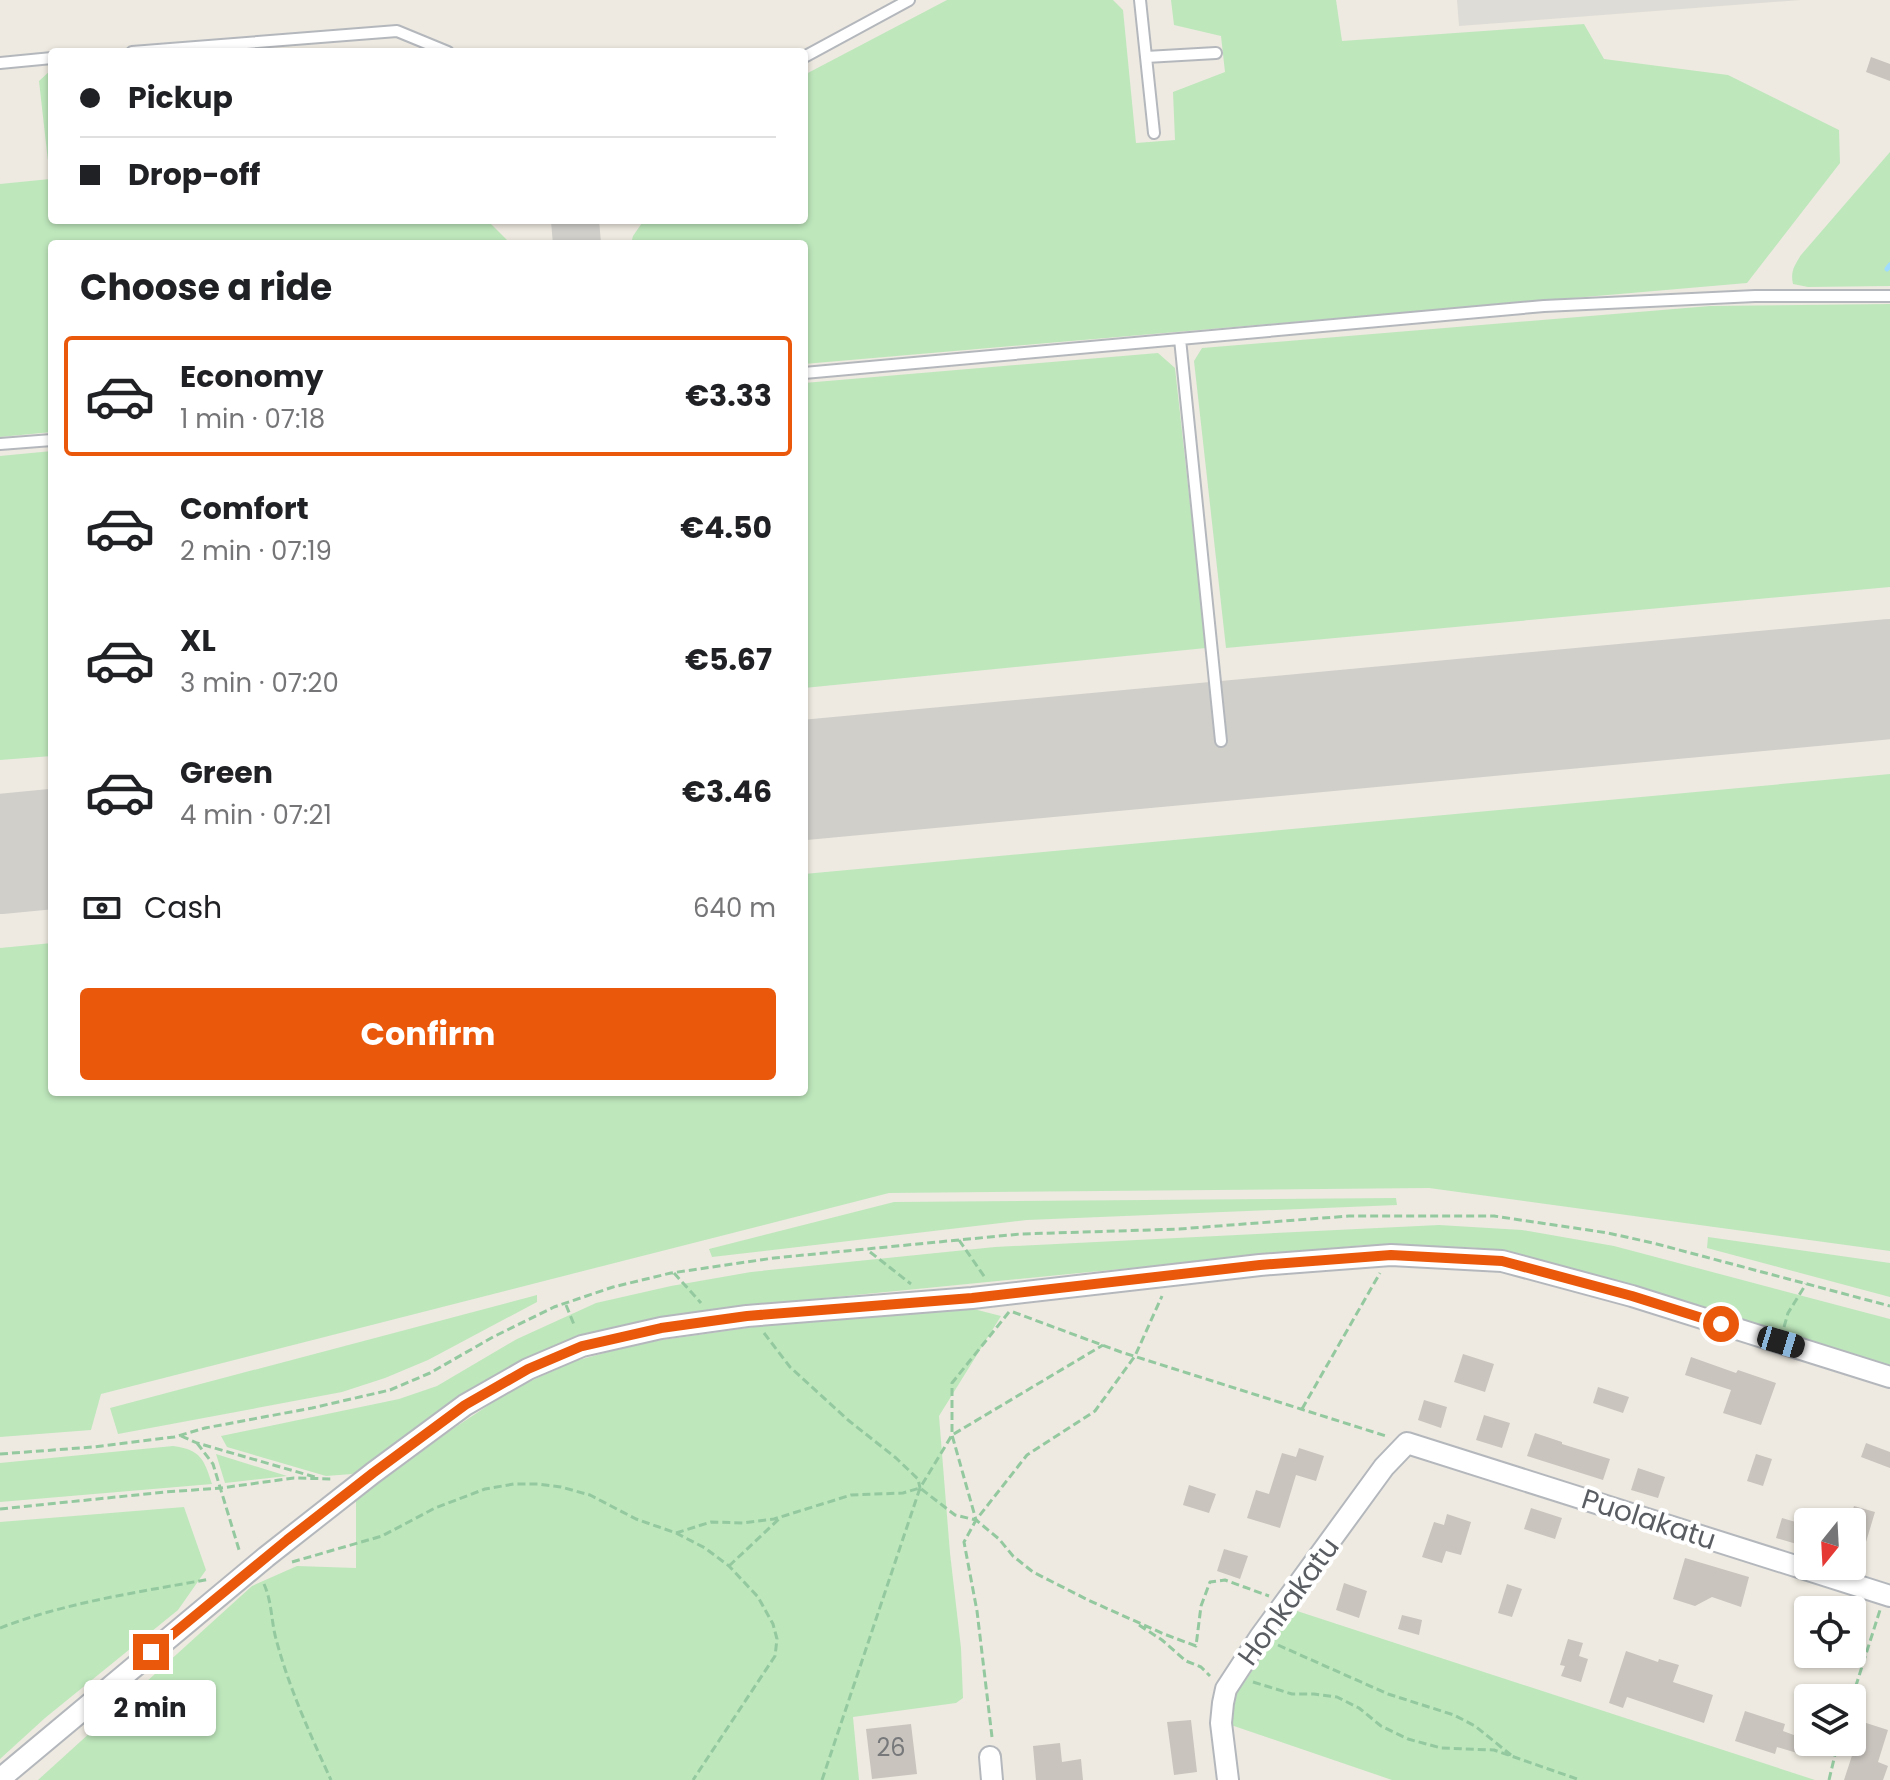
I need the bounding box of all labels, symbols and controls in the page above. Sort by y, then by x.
text: Pickup [128,76,233,119]
text: Drop-off [128,153,260,196]
text: Choose a ride [80,262,332,313]
text: Economy [180,355,324,398]
icon: car [84,360,156,432]
text: €3.33 [685,374,772,417]
text: 1 min · 07:18 [180,401,325,437]
text: Comfort [180,487,309,530]
icon: car [84,492,156,564]
text: €4.50 [680,506,772,549]
text: 2 min · 07:19 [180,533,332,569]
text: XL [180,619,216,662]
icon: car [84,624,156,696]
text: €5.67 [685,638,772,681]
text: 3 min · 07:20 [180,665,339,701]
text: Green [180,751,273,794]
icon: car [84,756,156,828]
text: €3.46 [682,770,772,813]
text: 4 min · 07:21 [180,797,332,833]
icon: cash [80,886,124,930]
text: Cash [144,886,222,929]
text: 640 m [693,890,776,926]
button: Confirm [80,988,776,1080]
route start [1703,1306,1739,1342]
car [1755,1324,1807,1360]
street label: Puolakatu [1577,1479,1721,1560]
north arrow [1794,1508,1866,1580]
map controls [1794,1508,1866,1756]
street label: Honkakatu [1229,1529,1348,1673]
button: locate [1794,1596,1866,1668]
route end [133,1634,169,1670]
callout: 2 min [85,1680,217,1736]
button: layers [1794,1684,1866,1756]
text: 2 min [113,1690,187,1726]
house number: 26 [876,1731,906,1764]

